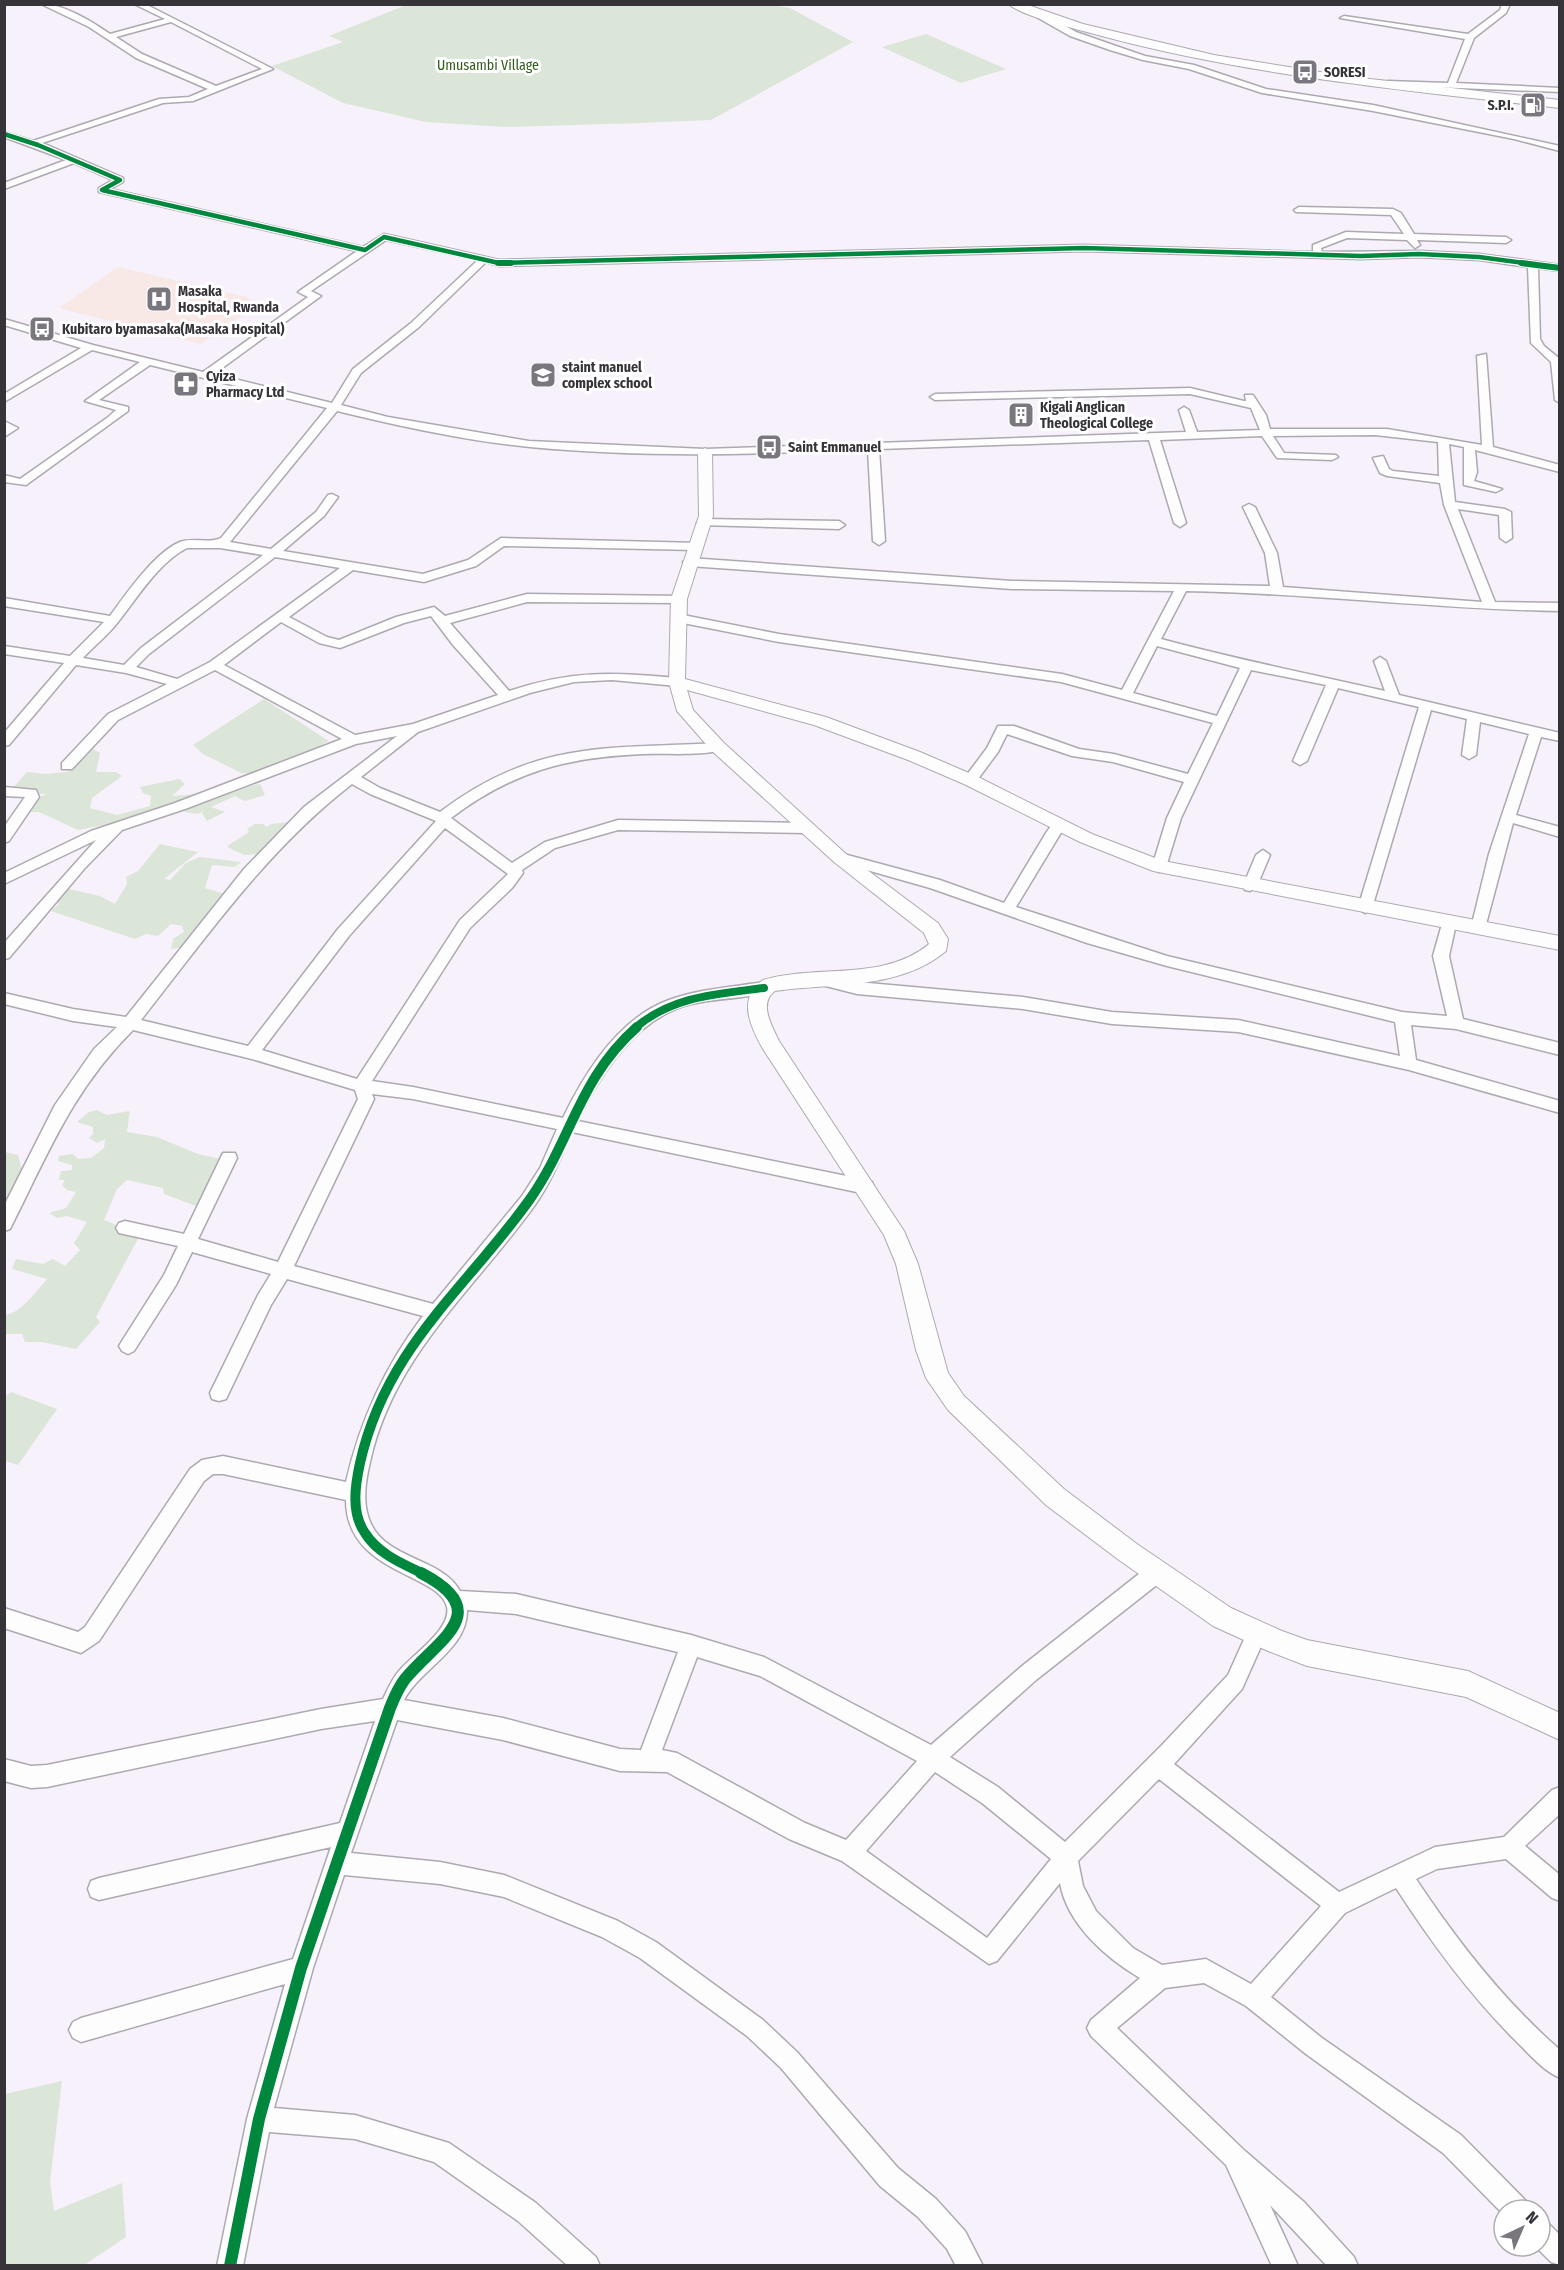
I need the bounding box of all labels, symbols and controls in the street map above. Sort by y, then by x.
park label: Umusambi Village [437,57,539,74]
bus stop icon: SORESI [1290,57,1320,87]
place label: SORESI [1324,64,1366,81]
fuel station icon: S.P.I. [1518,90,1548,120]
place label: S.P.I. [1487,97,1514,114]
place label: Masaka Hospital, Rwanda [178,283,279,316]
hospital icon: Masaka Hospital, Rwanda [144,284,174,314]
bus stop icon: Kubitaro byamasaka(Masaka Hospital) [27,314,57,344]
place label: Kubitaro byamasaka(Masaka Hospital) [62,321,285,338]
place label: staint manuel complex school [562,359,652,392]
school or university icon: staint manuel complex school [528,360,558,390]
place label: Cyiza Pharmacy Ltd [206,368,285,401]
pharmacy icon: Cyiza Pharmacy Ltd [171,369,201,399]
place label: Kigali Anglican Theological College [1040,399,1153,432]
building icon: Kigali Anglican Theological College [1006,400,1036,430]
bus stop icon: Saint Emmanuel [754,432,784,462]
place label: Saint Emmanuel [788,439,882,456]
north arrow [1492,2198,1552,2258]
text: N [1522,2207,1542,2228]

